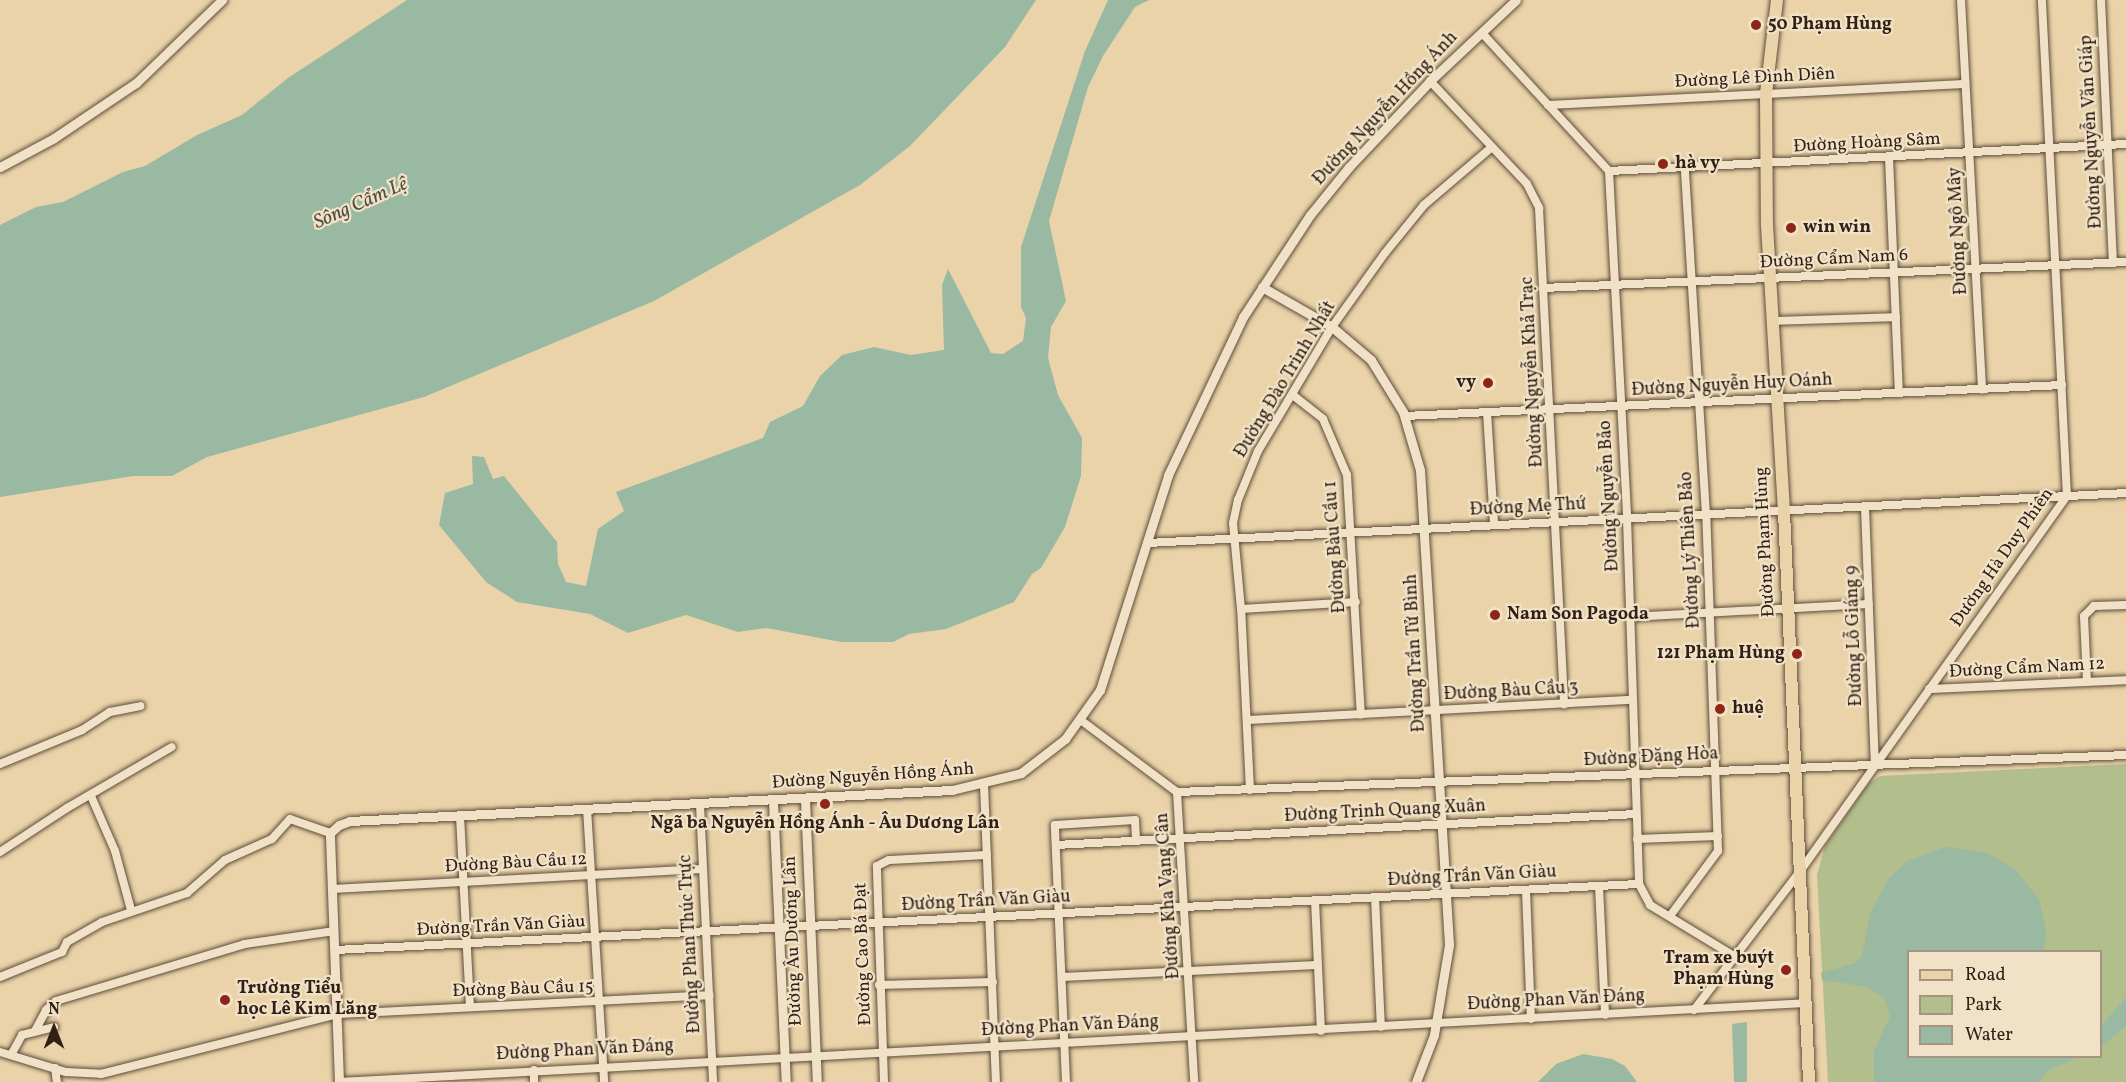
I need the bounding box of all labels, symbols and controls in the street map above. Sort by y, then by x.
place label: 50 Phạm Hùng [1768,14,1892,36]
marker: 50 Phạm Hùng [1749,18,1763,32]
street label: Đường Nguyễn Hồng Ánh [1309,27,1463,191]
street label: Đường Nguyễn Văn Giáp [2076,34,2108,230]
street label: Đường Lê Đình Diên [1674,64,1836,94]
street label: Đường Hoàng Sâm [1793,129,1941,159]
place label: hà vy [1675,153,1720,175]
marker: hà vy [1656,157,1670,171]
street label: Đường Ngô Mây [1945,167,1973,295]
water label: Sông Cẩm Lệ [310,173,412,235]
place label: win win [1803,217,1871,239]
marker: win win [1784,221,1798,235]
street label: Đường Cẩm Nam 6 [1759,245,1909,275]
street label: Đường Nguyễn Khả Trạc [1517,276,1549,468]
street label: Đường Đào Trinh Nhất [1231,297,1341,463]
street label: Đường Nguyễn Huy Oánh [1631,370,1833,402]
place label: vy [1456,372,1476,394]
marker: vy [1481,376,1495,390]
street label: Đường Nguyễn Bảo [1595,420,1625,572]
street label: Đường Phạm Hùng [1751,466,1781,618]
street label: Đường Lý Thiên Bảo [1676,470,1706,630]
street label: Đường Bàu Cầu 1 [1321,480,1351,614]
street label: Đường Hà Duy Phiên [1947,484,2059,632]
street label: Đường Mẹ Thứ [1469,494,1587,522]
street label: Đường Lỗ Giáng 9 [1842,565,1868,707]
street label: Đường Trần Tử Bình [1401,573,1431,733]
place label: Nam Son Pagoda [1507,604,1649,626]
marker: Nam Son Pagoda [1488,608,1502,622]
place label: 121 Phạm Hùng [1657,643,1785,665]
marker: 121 Phạm Hùng [1790,647,1804,661]
street label: Đường Cẩm Nam 12 [1949,654,2105,684]
street label: Đường Bàu Cầu 3 [1443,678,1579,706]
place label: huệ [1732,698,1764,720]
marker: huệ [1713,702,1727,716]
street label: Đường Đặng Hòa [1583,744,1719,772]
street label: Đường Nguyễn Hồng Ánh [771,759,975,795]
street label: Đường Trịnh Quang Xuân [1283,796,1487,828]
marker: Ngã ba Nguyễn Hồng Ánh - Âu Dương Lân [818,797,832,811]
street label: Đường Kha Vạng Cân [1152,812,1186,980]
place label: Ngã ba Nguyễn Hồng Ánh - Âu Dương Lân [650,813,1000,835]
street label: Đường Bàu Cầu 12 [444,849,588,879]
street label: Đường Phan Thúc Trực [675,853,707,1035]
street label: Đường Âu Dương Lân [780,855,808,1027]
street label: Đường Trần Văn Giàu [1386,862,1558,892]
street label: Đường Cao Bá Đạt [851,882,877,1026]
street label: Đường Trần Văn Giàu [900,887,1072,917]
street label: Đường Trần Văn Giàu [415,912,587,942]
place label: Trạm xe buýt Phạm Hùng [1663,949,1774,992]
legend [1907,950,2102,1058]
marker: Trạm xe buýt Phạm Hùng [1779,963,1793,977]
text: Road [1965,963,2006,988]
street label: Đường Bàu Cầu 15 [452,977,594,1003]
place label: Trường Tiểu học Lê Kim Lăng [237,979,377,1022]
street label: Đường Phan Văn Đáng [1466,986,1646,1016]
marker: Trường Tiểu học Lê Kim Lăng [218,993,232,1007]
text: Park [1965,993,2002,1018]
north arrow [24,998,84,1058]
text: N [48,999,60,1021]
street label: Đường Phan Văn Đáng [980,1012,1160,1042]
text: Water [1965,1023,2013,1048]
street label: Đường Phan Văn Đáng [495,1036,675,1066]

